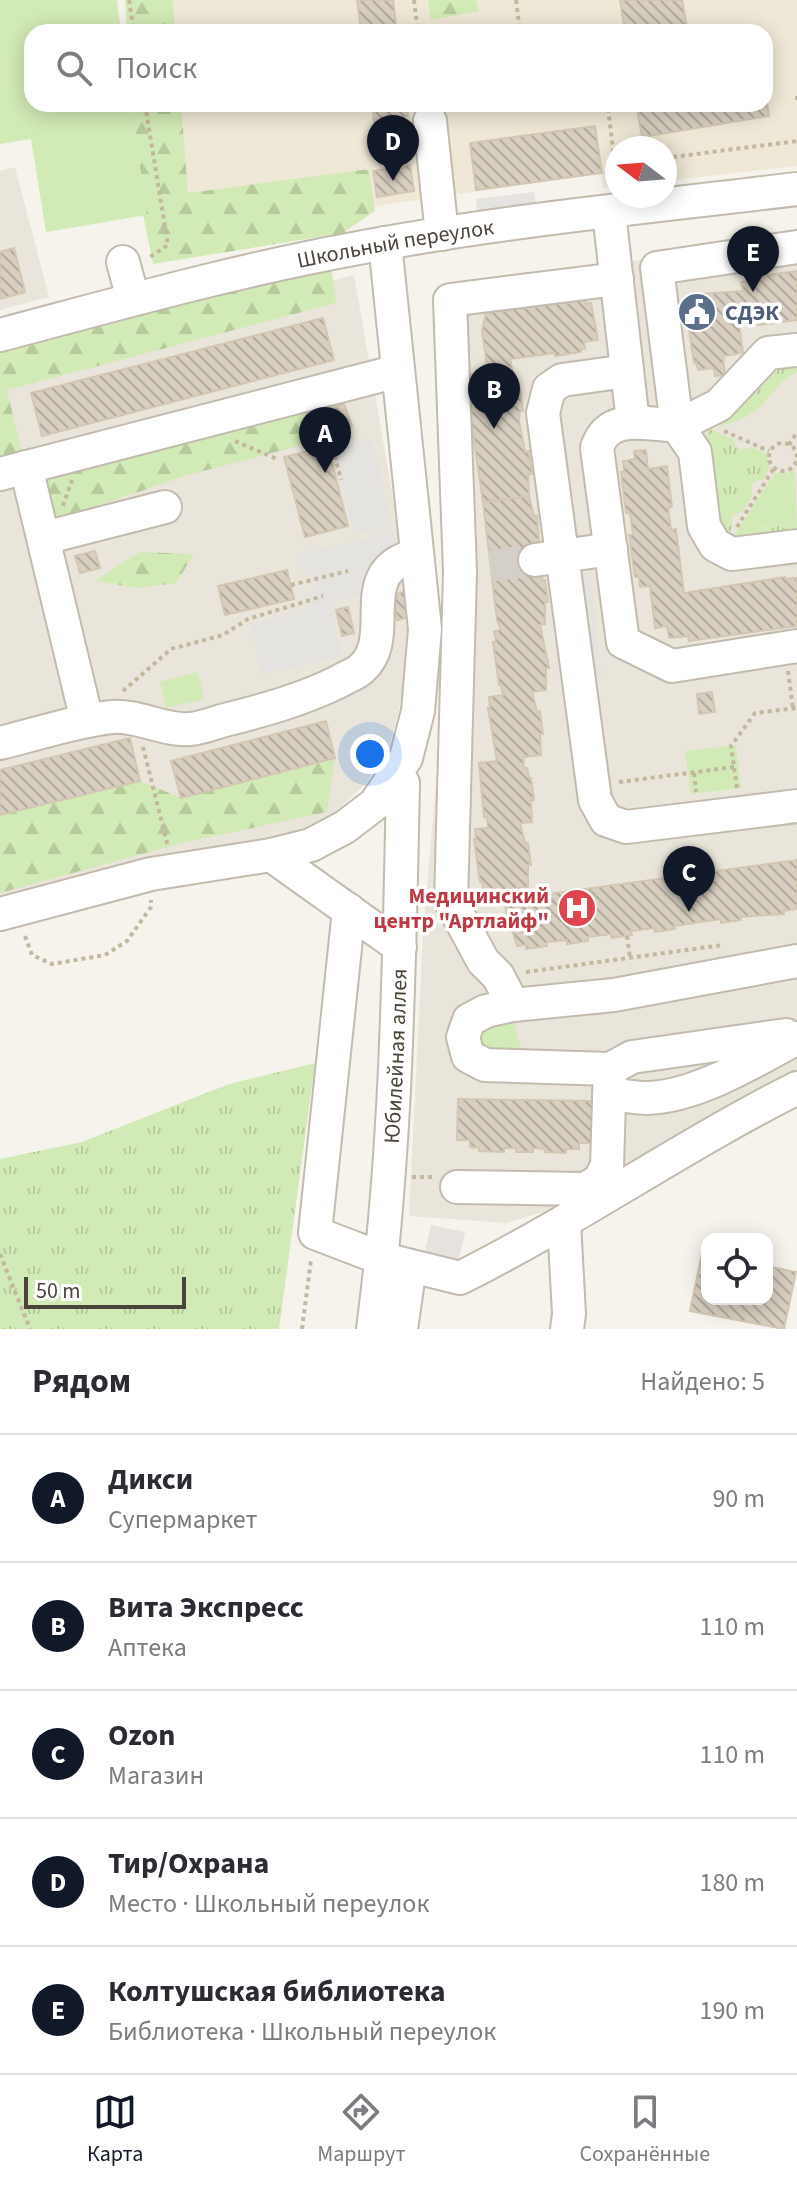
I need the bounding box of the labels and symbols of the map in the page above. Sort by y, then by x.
pin: D [367,115,419,181]
north arrow [605,136,677,208]
street label: Школьный переулок [294,211,496,277]
pin: E [727,226,779,292]
public building icon: СДЭК [676,291,718,333]
place label: СДЭК [725,297,779,329]
pin: B [468,363,520,429]
pin: A [299,407,351,473]
your location [350,734,390,774]
pin: C [663,846,715,912]
place label: Медицинский центр "Артлайф" [373,880,549,937]
hospital icon: Медицинский центр "Артлайф" [556,887,598,929]
street label: Юбилейная аллея [376,968,416,1145]
scale bar [24,1273,186,1309]

